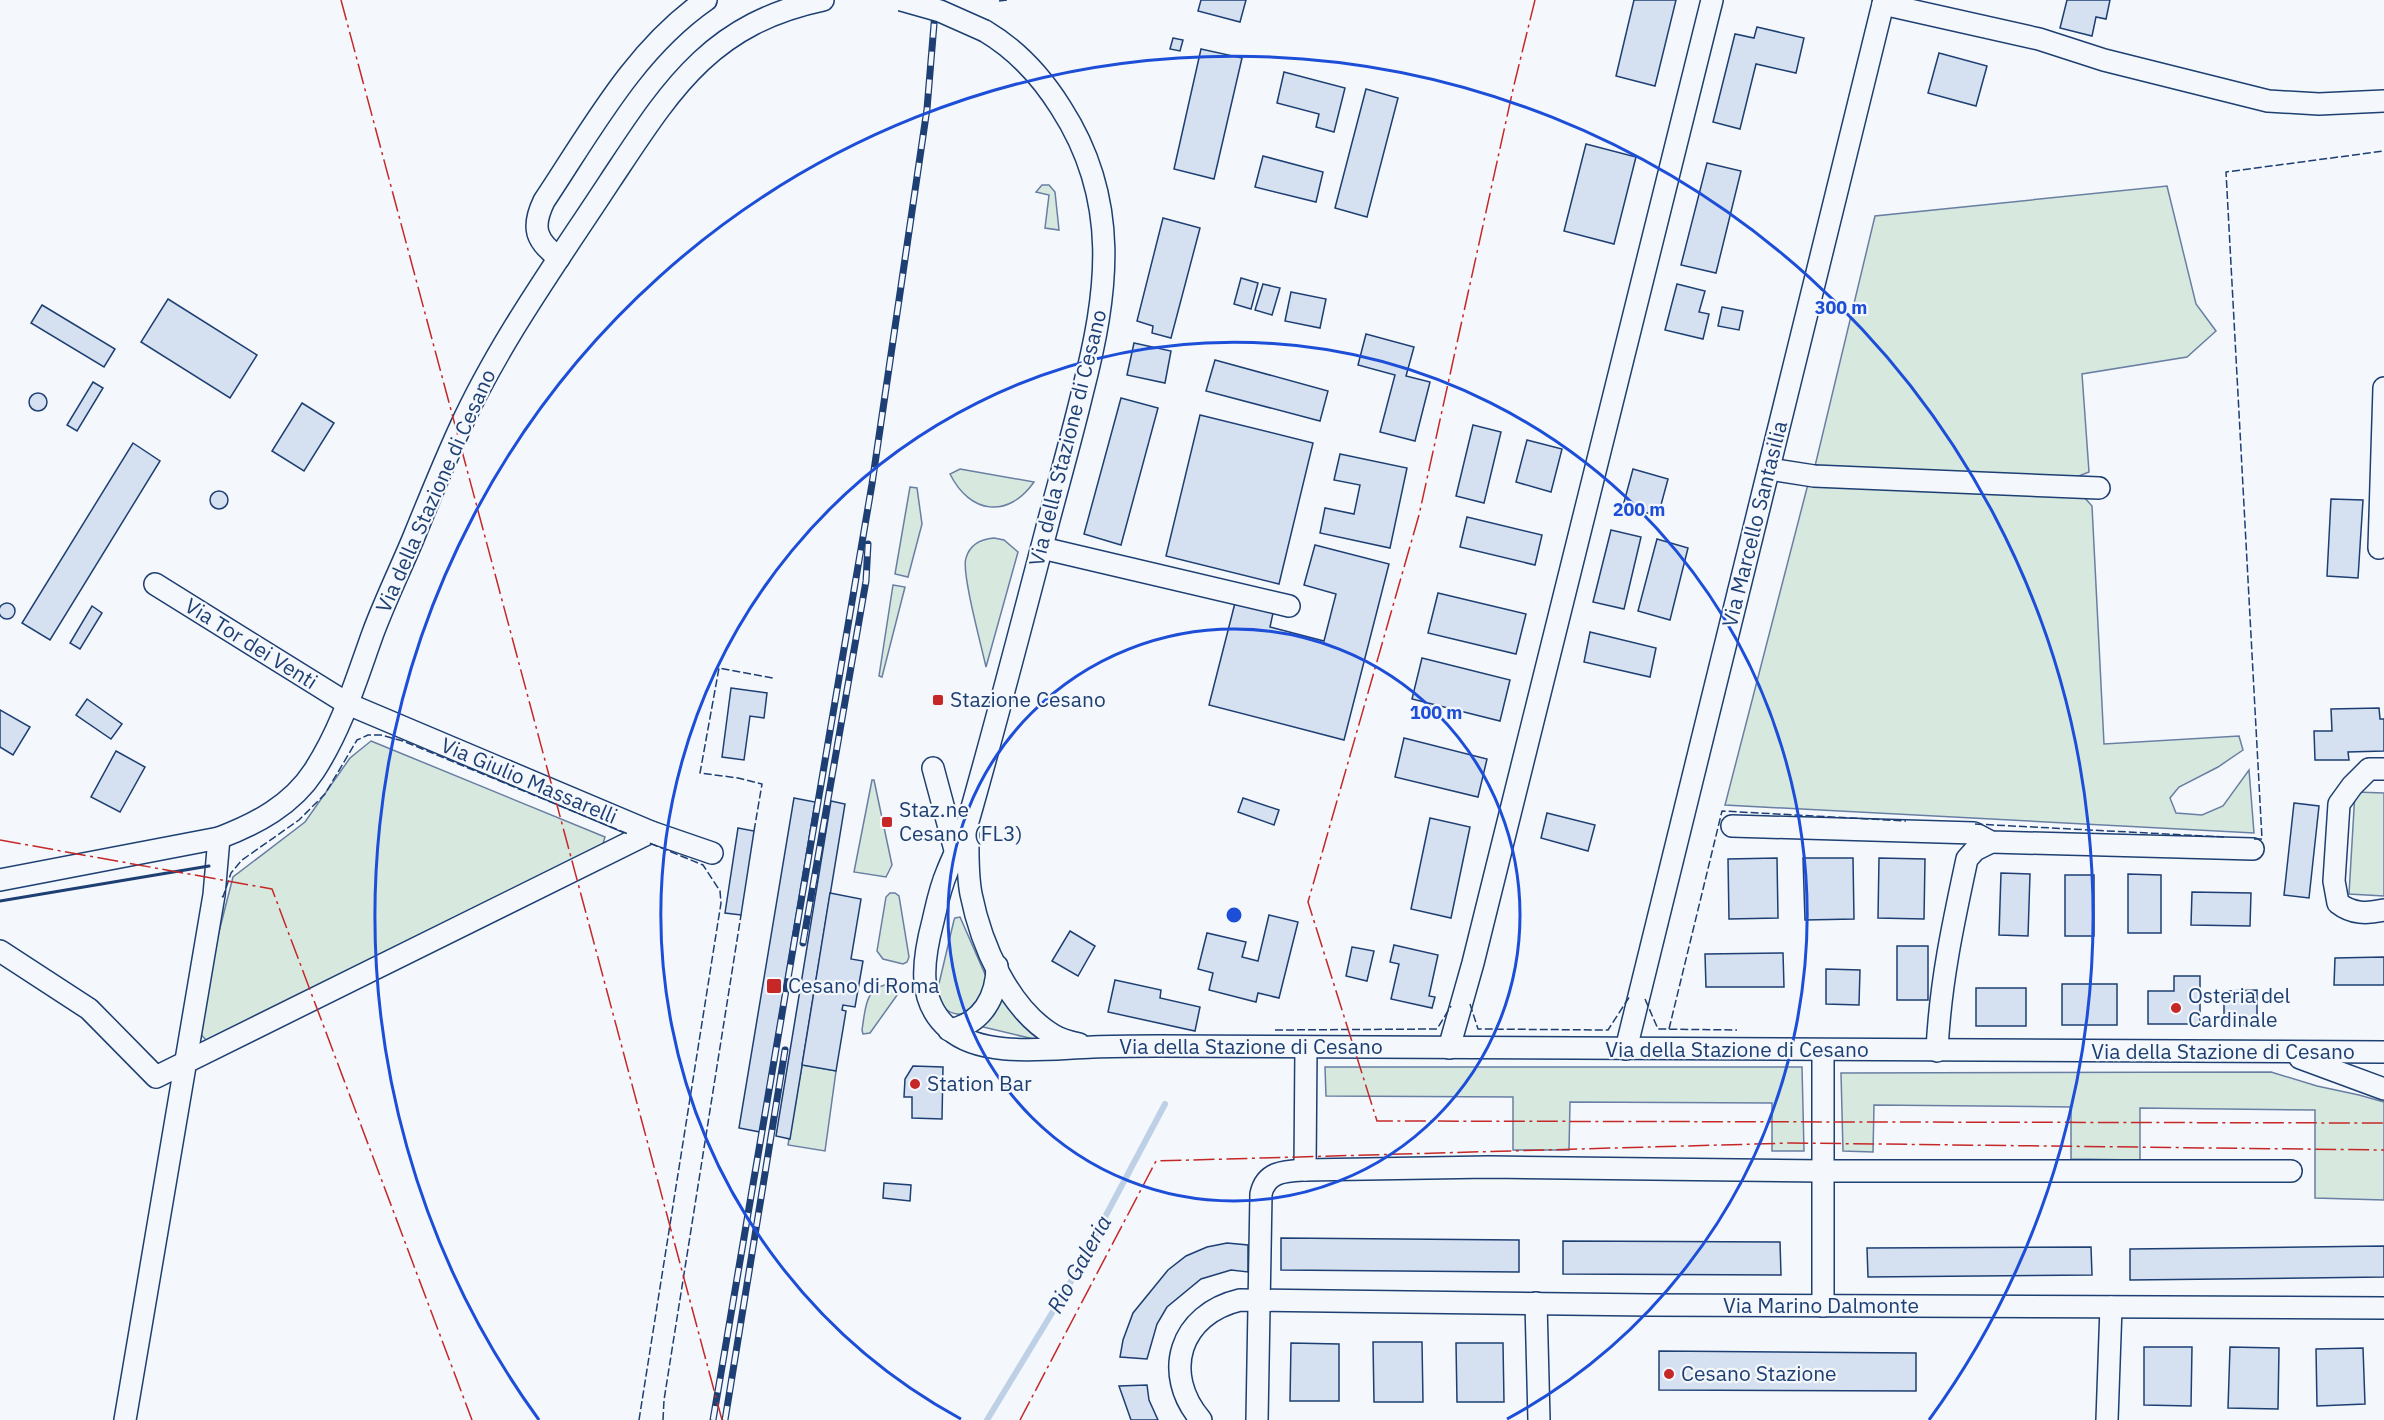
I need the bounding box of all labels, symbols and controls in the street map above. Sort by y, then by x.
text: 300 m [1815,296,1867,319]
street label: Via della Stazione di Cesano [1022,307,1112,569]
street label: Via della Stazione di Cesano [369,365,501,617]
street label: Via Marcello Santasilia [1715,418,1793,630]
text: 200 m [1613,498,1665,521]
street label: Via Tor dei Venti [180,591,323,695]
place label: Stazione Cesano [950,685,1106,713]
marker: Stazione Cesano [931,693,945,707]
text: 100 m [1410,701,1462,724]
street label: Via Giulio Massarelli [437,730,622,830]
place label: Staz.ne Cesano (FL3) [899,795,1023,847]
marker: Staz.ne Cesano (FL3) [880,815,894,829]
centre of rings [1224,905,1244,925]
place label: Cesano di Roma [788,971,939,999]
marker: Cesano di Roma [765,977,783,995]
place label: Osteria del Cardinale [2188,981,2291,1033]
marker: Osteria del Cardinale [2169,1001,2183,1015]
street label: Via della Stazione di Cesano [1119,1032,1383,1060]
street label: Via della Stazione di Cesano [1605,1035,1869,1063]
street label: Via della Stazione di Cesano [2091,1037,2355,1065]
place label: Station Bar [927,1069,1032,1097]
marker: Station Bar [908,1077,922,1091]
water label: Rio Galeria [1040,1210,1117,1318]
street label: Via Marino Dalmonte [1723,1291,1919,1319]
place label: Cesano Stazione [1681,1359,1837,1387]
marker: Cesano Stazione [1662,1367,1676,1381]

